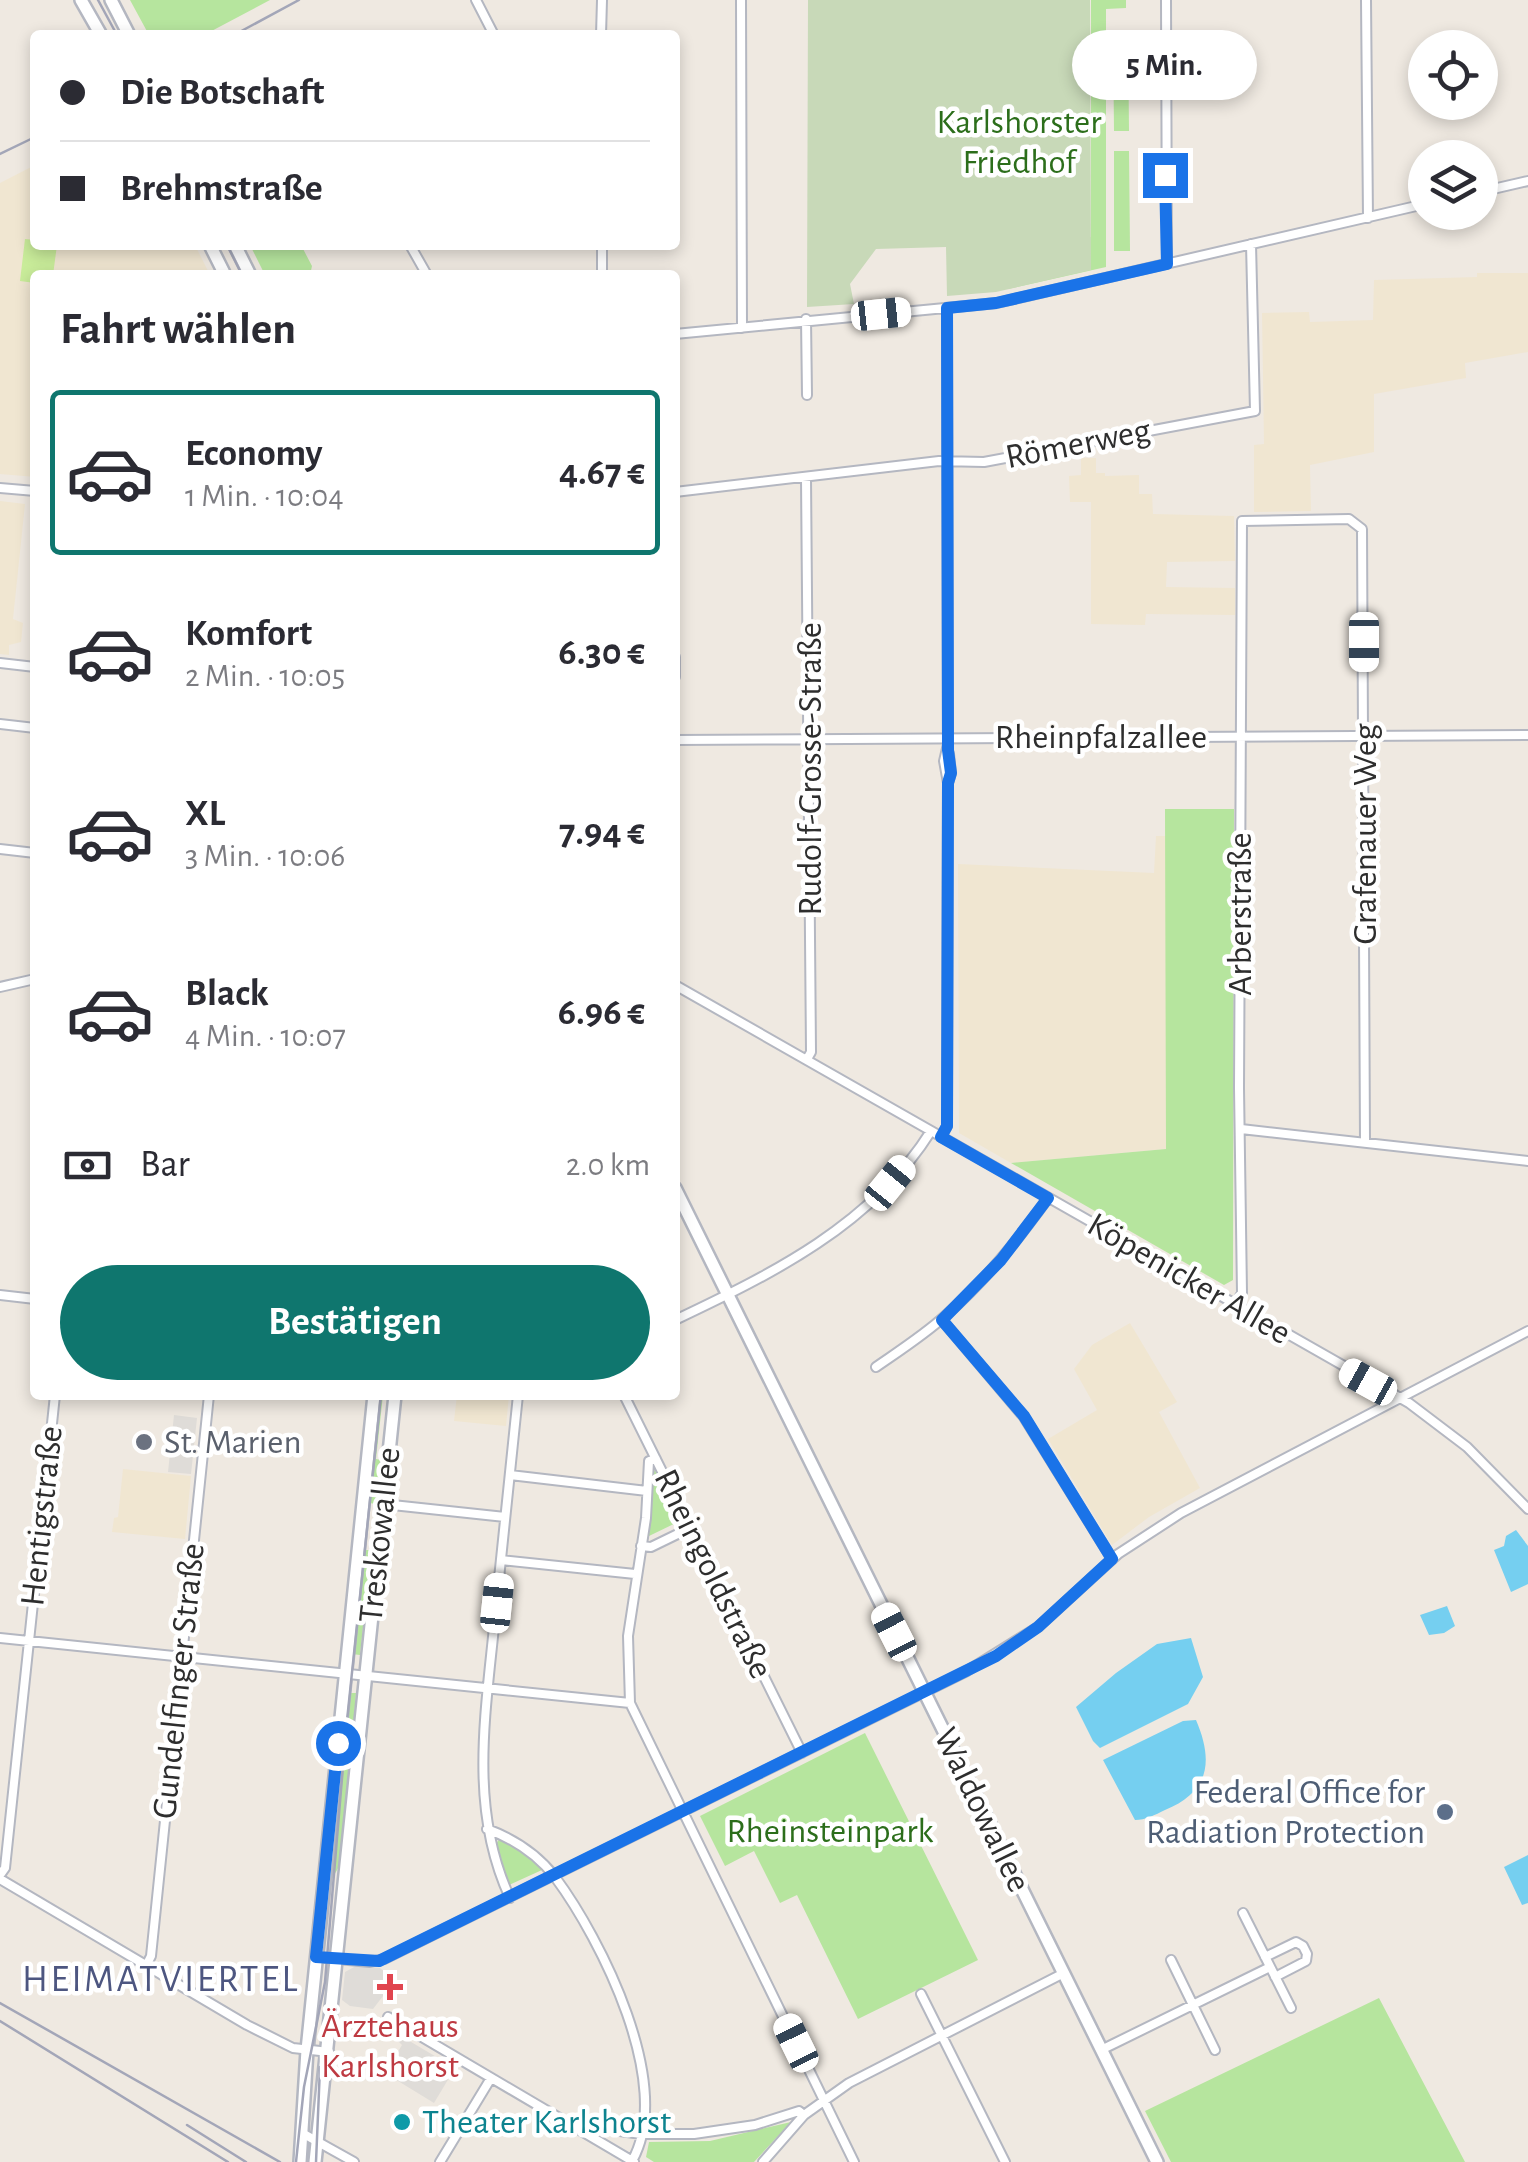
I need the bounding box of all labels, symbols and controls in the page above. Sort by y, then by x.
callout: 5 Min. [1072,30,1258,100]
map controls [1408,30,1498,230]
button: locate [1408,30,1498,120]
text: 5 Min. [1126,49,1203,81]
text: Die Botschaft [120,74,324,112]
park label: Karlshorster Friedhof [937,105,1102,180]
button: layers [1408,140,1498,230]
route end [1143,153,1188,198]
text: Brehmstraße [120,170,323,208]
car [850,296,912,332]
text: Fahrt wählen [60,307,296,352]
street label: Römerweg [1003,413,1153,475]
icon: car [65,428,155,518]
text: Economy [185,435,323,473]
text: 4.67 € [559,454,645,492]
text: 1 Min. · 10:04 [185,480,344,512]
icon: car [65,608,155,698]
car [1349,612,1379,672]
text: Komfort [185,615,312,653]
street label: Rudolf-Grosse-Straße [793,622,828,916]
text: 6.30 € [558,634,645,672]
text: 2 Min. · 10:05 [185,660,345,692]
street label: Rheinpfalzallee [995,720,1207,755]
street label: Grafenauer Weg [1348,724,1383,945]
icon: car [65,788,155,878]
text: XL [185,795,225,833]
text: 7.94 € [559,814,645,852]
street label: Arberstraße [1223,832,1258,996]
text: 3 Min. · 10:06 [185,840,345,872]
icon: car [65,968,155,1058]
text: Black [185,975,269,1013]
text: 6.96 € [558,994,645,1032]
text: 4 Min. · 10:07 [185,1020,346,1052]
icon: cash [60,1138,115,1193]
text: Bar [140,1146,190,1184]
text: 2.0 km [566,1149,650,1181]
car [859,1150,921,1216]
street label: Köpenicker Allee [1082,1207,1296,1351]
button: Bestätigen [60,1265,650,1380]
car [1334,1354,1402,1410]
street label: Hentigstraße [15,1424,69,1608]
place label: St. Marien [164,1425,301,1460]
marker: St. Marien [133,1431,155,1453]
street label: Treskowallee [353,1446,407,1624]
street label: Rheingoldstraße [647,1464,779,1684]
street label: Gundelfinger Straße [147,1541,211,1821]
car [479,1572,515,1634]
car [867,1598,921,1666]
route start [316,1721,361,1766]
street label: Waldowallee [927,1722,1037,1898]
place label: Federal Office for Radiation Protection [1146,1775,1426,1850]
marker: Federal Office for Radiation Protection [1434,1801,1456,1823]
park label: Rheinsteinpark [726,1814,934,1849]
district label: HEIMATVIERTEL [22,1961,300,1999]
marker: Ärztehaus Karlshorst [377,1974,403,2000]
place label: Ärztehaus Karlshorst [321,2008,459,2084]
car [769,2009,823,2077]
place label: Theater Karlshorst [422,2105,671,2140]
marker: Theater Karlshorst [391,2111,413,2133]

